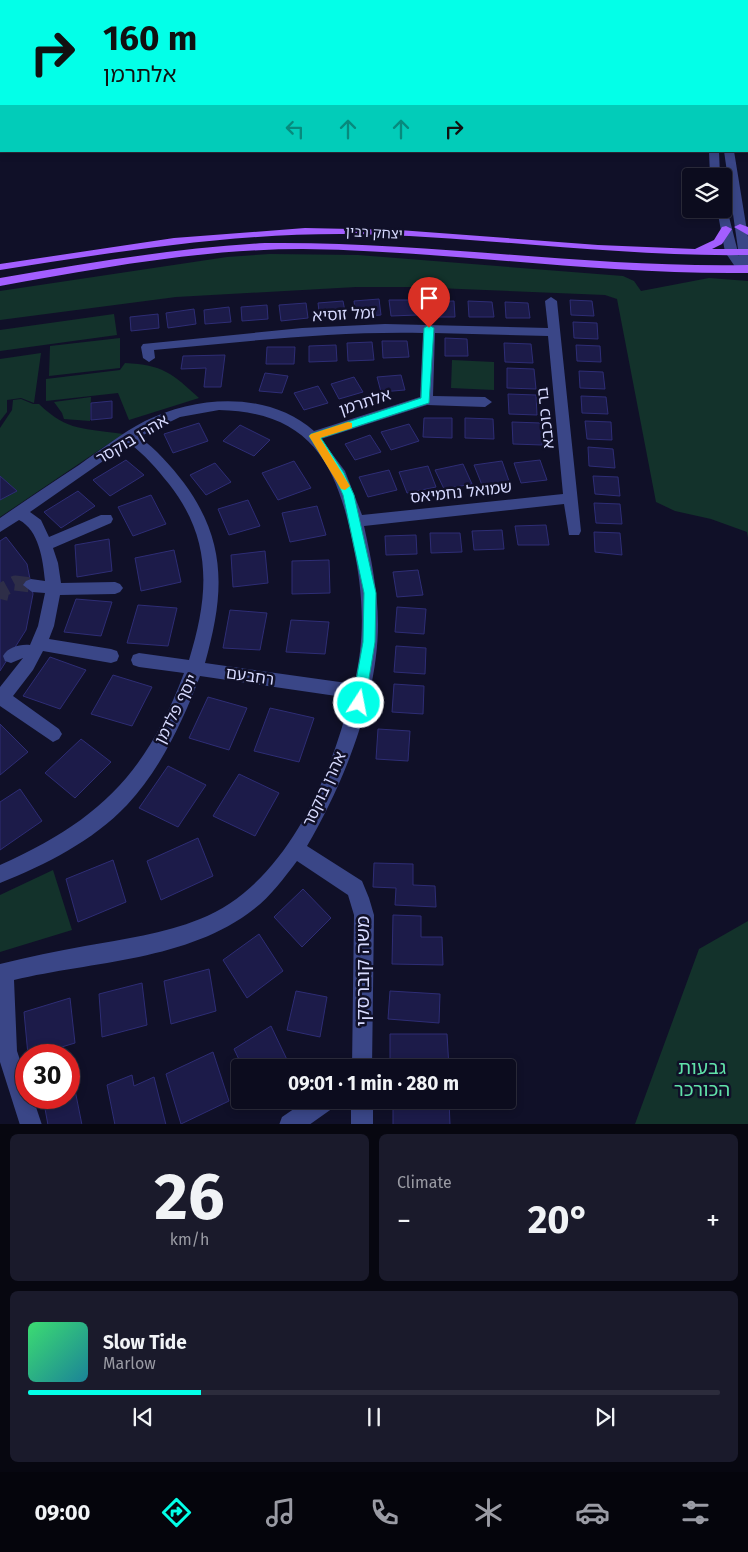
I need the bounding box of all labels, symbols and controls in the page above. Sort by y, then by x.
text: 160 m [103,17,197,59]
icon: right [20,20,85,85]
text: אלתרמן [103,61,176,88]
icon: left [281,115,309,143]
icon: ahead [334,115,362,143]
icon: ahead [387,115,415,143]
icon: right [440,115,468,143]
map controls [682,168,732,218]
button: layers [682,168,732,218]
street label: יצחק רבין [345,223,403,243]
pin [408,277,450,328]
icon: arrive [415,284,443,312]
street label: זמל זוסיא [312,303,376,325]
street label: אלתרמן [337,385,393,419]
street label: בר כוכבא [532,386,558,450]
street label: אהרן בוקסר [93,410,171,468]
street label: שמואל נחמיאס [409,477,513,507]
street label: רחבעם [225,663,275,689]
street label: יוסף פלדמן [150,671,202,747]
position arrow [332,676,384,728]
street label: אהרן בוקסר [298,749,350,829]
street label: משה קוברסקי [351,916,374,1026]
speed limit sign: 30 [15,1044,80,1109]
park label: גבעות הכורכר [674,1056,730,1101]
text: 09:01 · 1 min · 280 m [288,1072,459,1095]
text: 26 [154,1158,225,1236]
text: Climate [397,1173,452,1192]
text: 20° [528,1197,589,1243]
text: − [397,1204,411,1237]
text: + [706,1204,720,1237]
text: km/h [170,1230,209,1249]
text: Slow Tide [103,1331,187,1354]
text: Marlow [103,1354,156,1373]
icon: previous [129,1403,157,1431]
icon: pause [360,1403,388,1431]
icon: next [591,1403,619,1431]
icon: directions [159,1495,194,1530]
icon: music [263,1495,298,1530]
icon: phone [367,1495,402,1530]
icon: climate [471,1495,506,1530]
icon: car [575,1495,610,1530]
icon: filters [678,1495,713,1530]
text: 09:00 [34,1499,90,1526]

